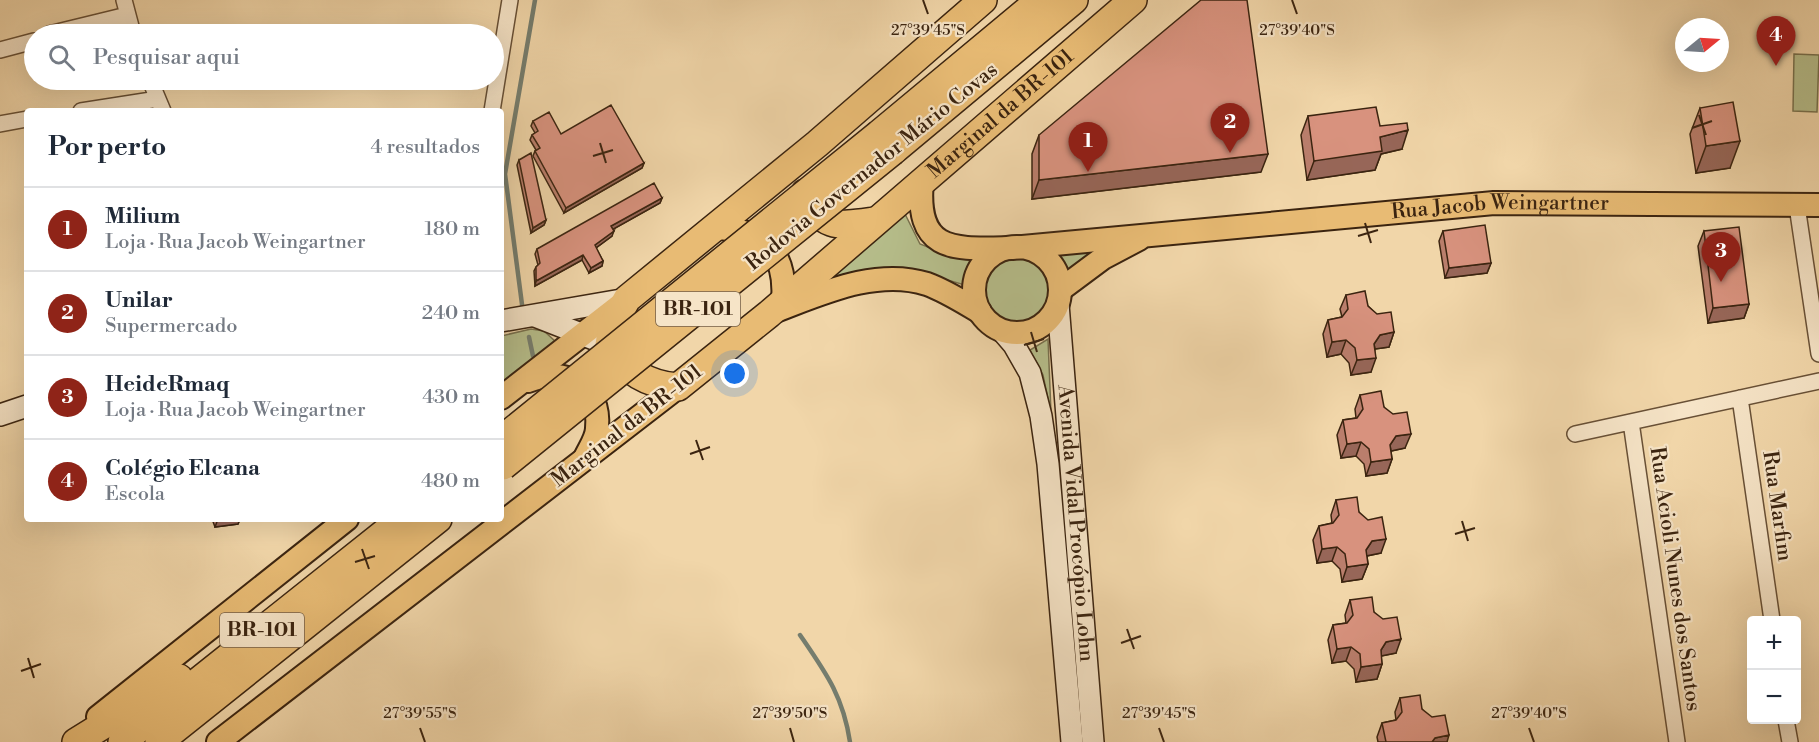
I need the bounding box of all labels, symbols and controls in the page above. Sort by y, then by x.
pin: 4 [1756,16,1796,66]
north arrow [1675,18,1729,72]
text: 27°39'45"S [891,21,965,40]
text: 27°39'40"S [1259,21,1335,40]
search box [24,24,504,90]
icon: search [45,41,78,74]
text: Pesquisar aqui [93,44,240,71]
street label: Marginal da BR-101 [922,44,1079,184]
street label: Rodovia Governador Mário Covas [741,57,1003,277]
pin: 2 [1210,104,1250,153]
pin: 1 [1068,122,1108,172]
text: Por perto [48,131,166,163]
text: 4 resultados [370,135,480,160]
street label: Rua Jacob Weingartner [1390,190,1609,226]
text: Milium [105,203,180,230]
text: 1 [63,217,72,242]
text: 180 m [425,217,480,242]
text: Loja · Rua Jacob Weingartner [105,230,366,255]
pin: 3 [1702,232,1740,282]
text: Unilar [105,287,173,314]
road number: BR-101 [656,292,740,326]
text: 2 [61,301,74,326]
text: 240 m [422,301,480,326]
text: Supermercado [105,314,237,339]
street label: Marginal da BR-101 [546,359,708,493]
your location [720,359,749,388]
text: HeideRmaq [105,371,230,398]
street label: Avenida Vidal Procópio Lohn [1051,383,1100,663]
text: 3 [61,385,74,410]
text: 430 m [422,385,480,410]
text: Loja · Rua Jacob Weingartner [105,398,366,423]
street label: Rua Acioli Nunes dos Santos [1644,445,1706,713]
street label: Rua Marfim [1756,449,1798,563]
text: Colégio Elcana [105,455,260,482]
text: 4 [61,469,74,494]
text: 480 m [421,469,480,494]
text: Escola [105,482,165,507]
road number: BR-101 [220,613,304,647]
map controls [1747,616,1801,724]
button: + [1747,616,1801,670]
button: − [1747,670,1801,724]
text: 27°39'55"S [383,704,457,723]
text: 27°39'50"S [753,704,827,723]
text: 27°39'45"S [1122,704,1196,723]
text: 27°39'40"S [1491,704,1567,723]

